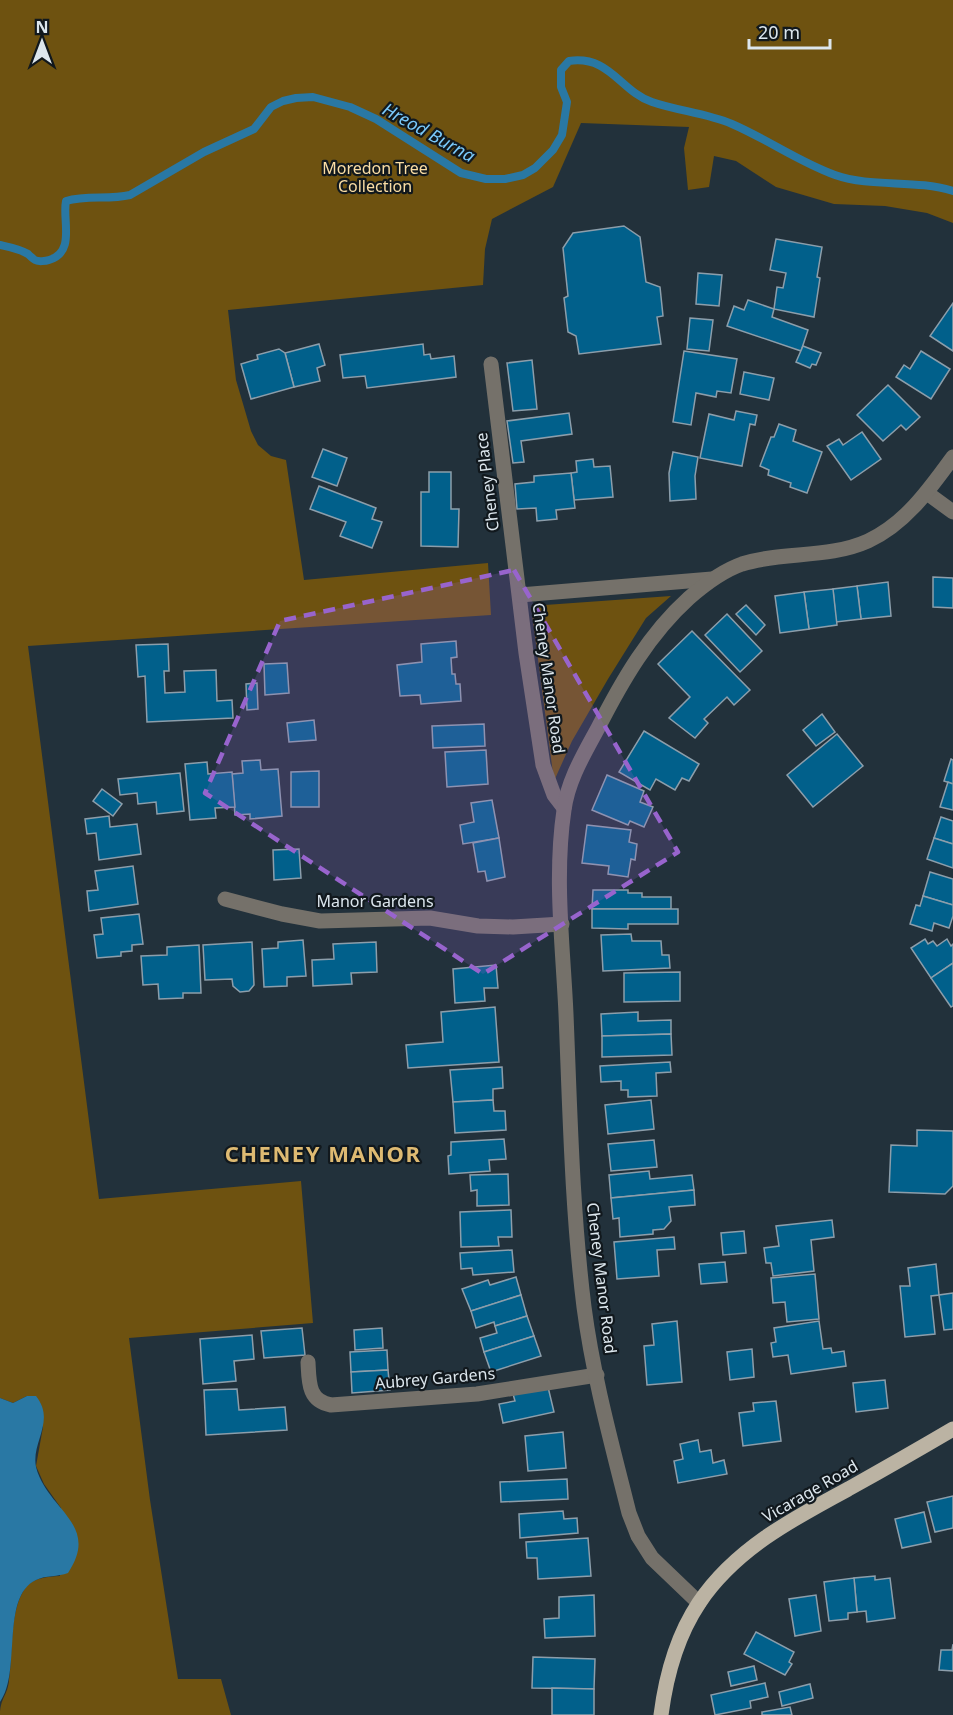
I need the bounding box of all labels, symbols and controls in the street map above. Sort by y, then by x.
north arrow [12,12,72,72]
scale bar [749,12,830,50]
text: N [35,16,49,38]
text: 20 m [758,20,800,44]
water label: Hreod Burna [378,97,480,167]
park label: Moredon Tree Collection [322,157,428,197]
street label: Cheney Place [470,431,504,533]
street label: Cheney Manor Road [528,601,570,755]
street label: Manor Gardens [316,890,434,912]
district label: CHENEY MANOR [225,1138,421,1168]
street label: Cheney Manor Road [582,1201,622,1355]
street label: Aubrey Gardens [374,1362,496,1394]
street label: Vicarage Road [758,1455,862,1527]

